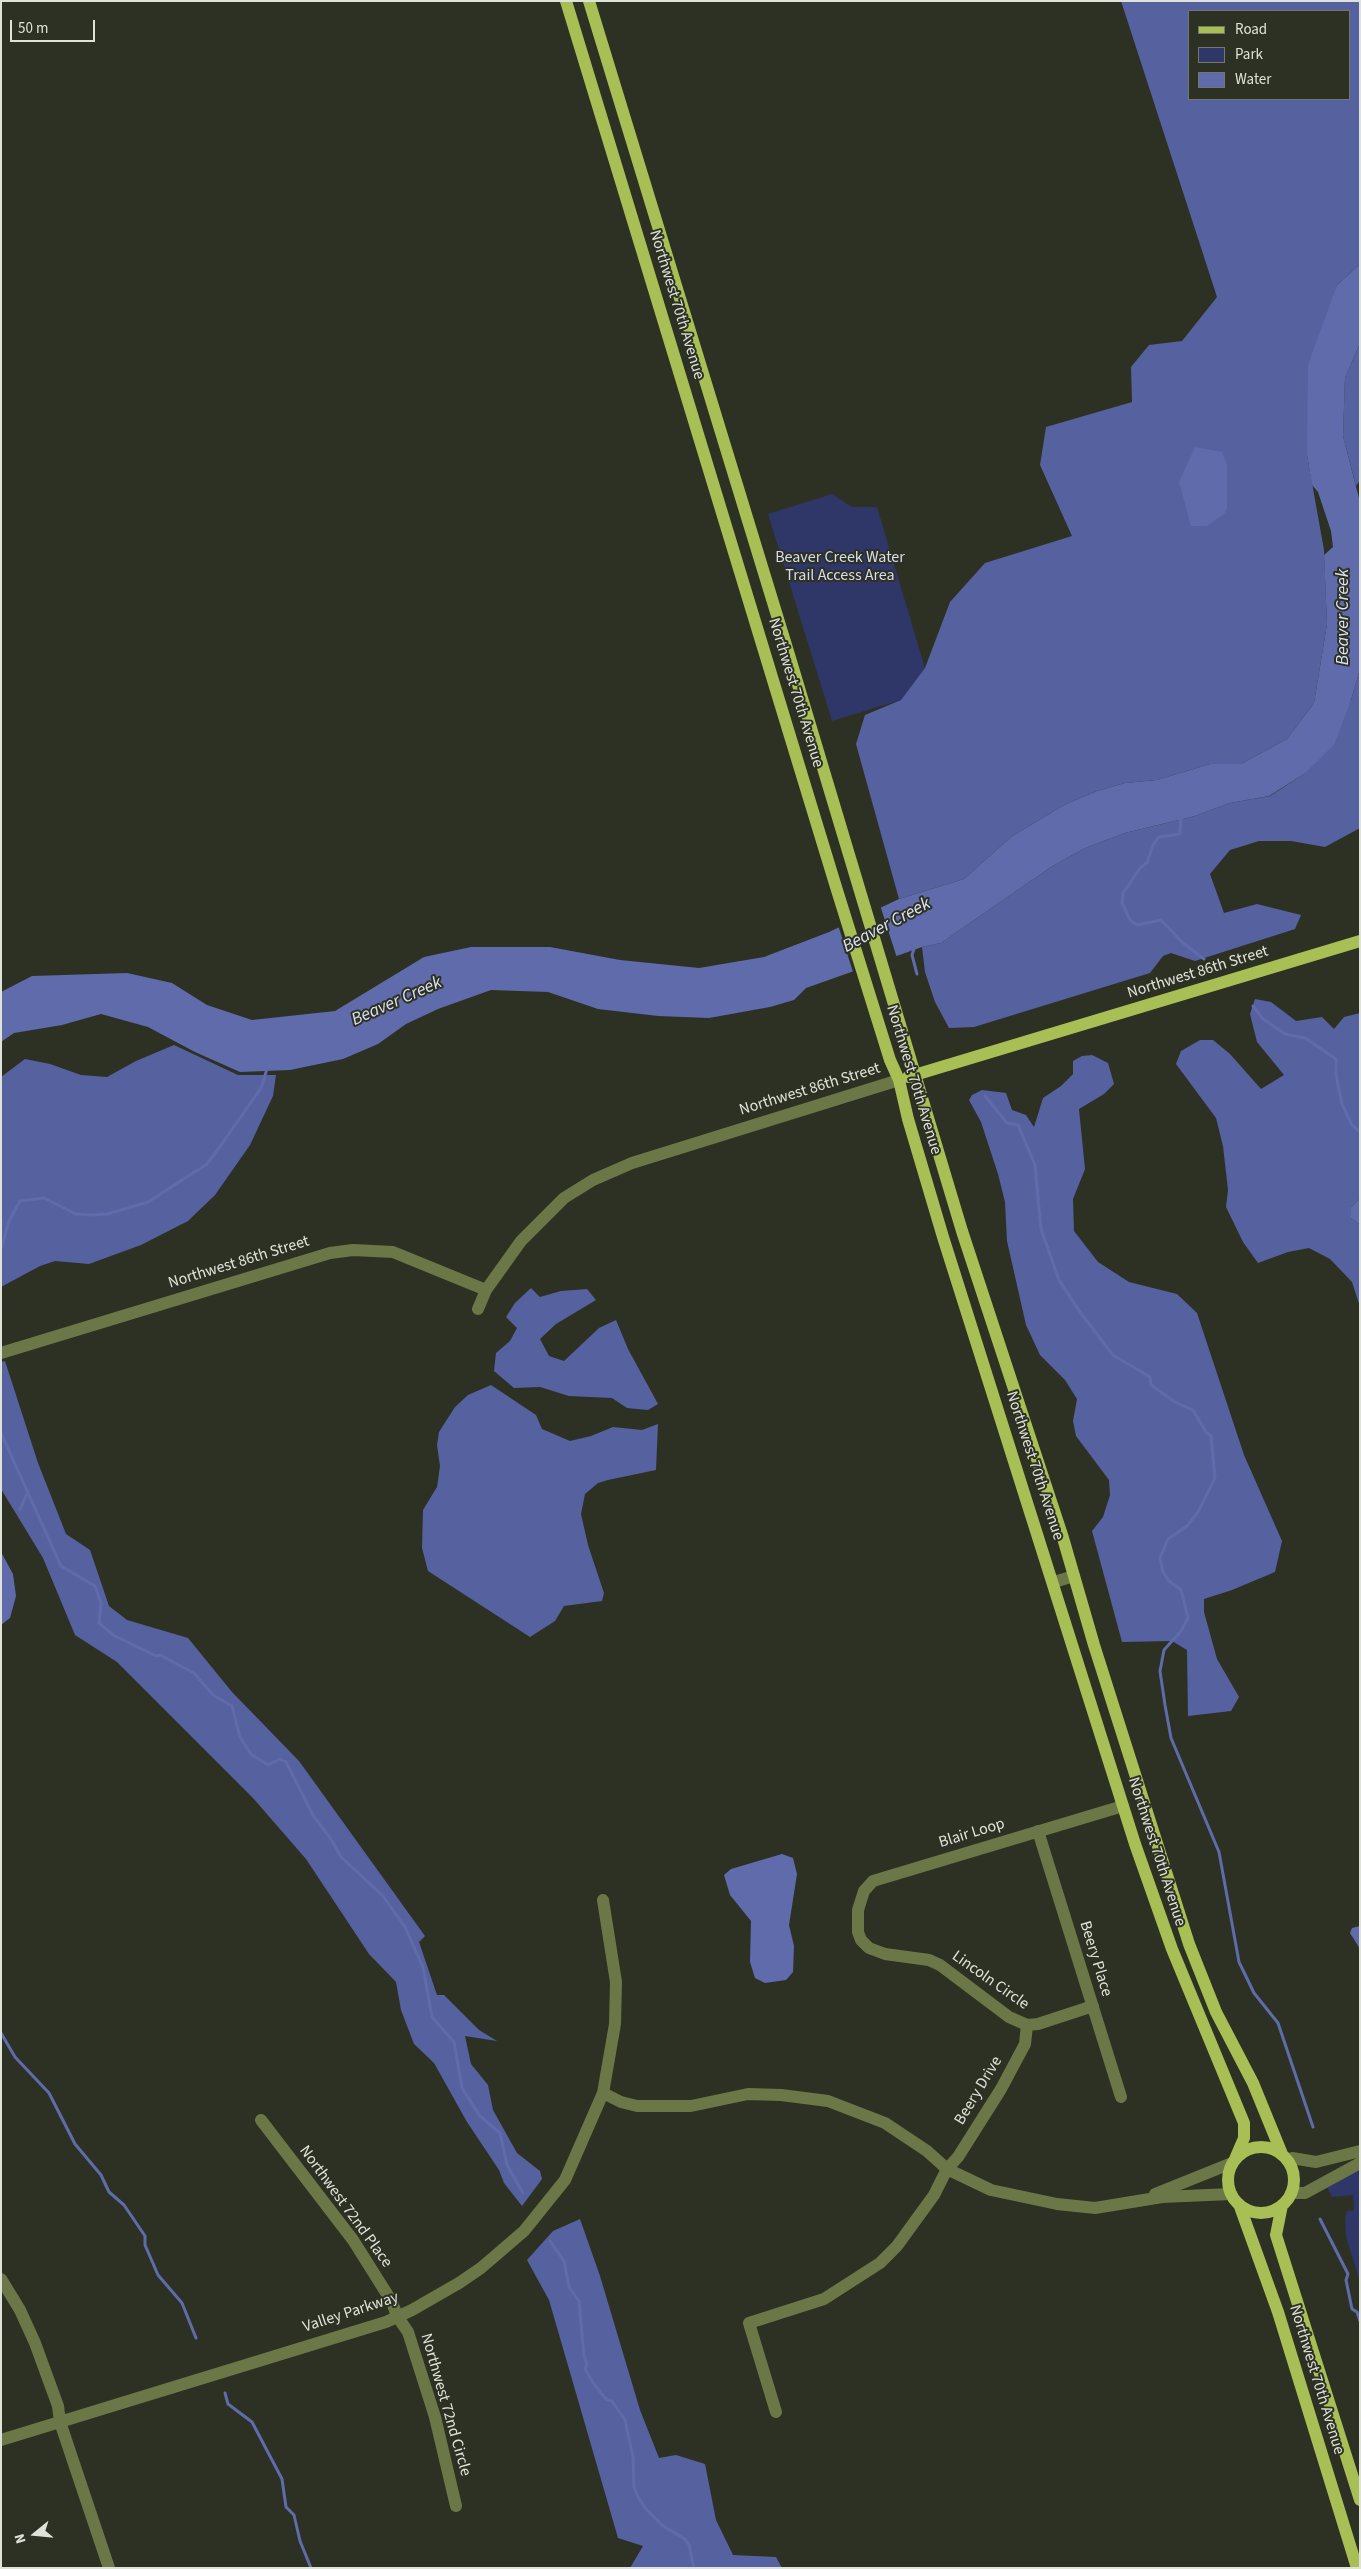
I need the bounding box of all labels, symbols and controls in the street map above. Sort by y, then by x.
scale bar [12,10,98,42]
legend [1188,10,1351,100]
text: 50 m [18,18,48,39]
text: Road [1235,19,1267,40]
text: Park [1235,44,1263,65]
text: Water [1235,69,1271,90]
street label: Northwest 70th Avenue [644,228,708,382]
park label: Beaver Creek Water Trail Access Area [775,548,905,586]
water label: Beaver Creek [1333,569,1355,665]
street label: Northwest 70th Avenue [763,616,827,770]
water label: Beaver Creek [839,894,935,958]
street label: Northwest 86th Street [1125,942,1271,1004]
water label: Beaver Creek [348,972,446,1032]
street label: Northwest 70th Avenue [881,1003,945,1157]
street label: Northwest 86th Street [737,1059,883,1121]
street label: Northwest 86th Street [166,1232,312,1294]
street label: Northwest 70th Avenue [1001,1389,1067,1543]
street label: Northwest 70th Avenue [1123,1775,1189,1929]
street label: Blair Loop [937,1815,1007,1853]
street label: Beery Place [1074,1919,1116,1999]
street label: Lincoln Circle [948,1947,1032,2015]
street label: Beery Drive [951,2053,1007,2129]
street label: Northwest 72nd Place [294,2142,396,2272]
street label: Valley Parkway [301,2288,401,2338]
street label: Northwest 70th Avenue [1284,2303,1348,2457]
street label: Northwest 72nd Circle [415,2331,475,2479]
north arrow [10,2509,60,2559]
text: N [10,2531,32,2546]

